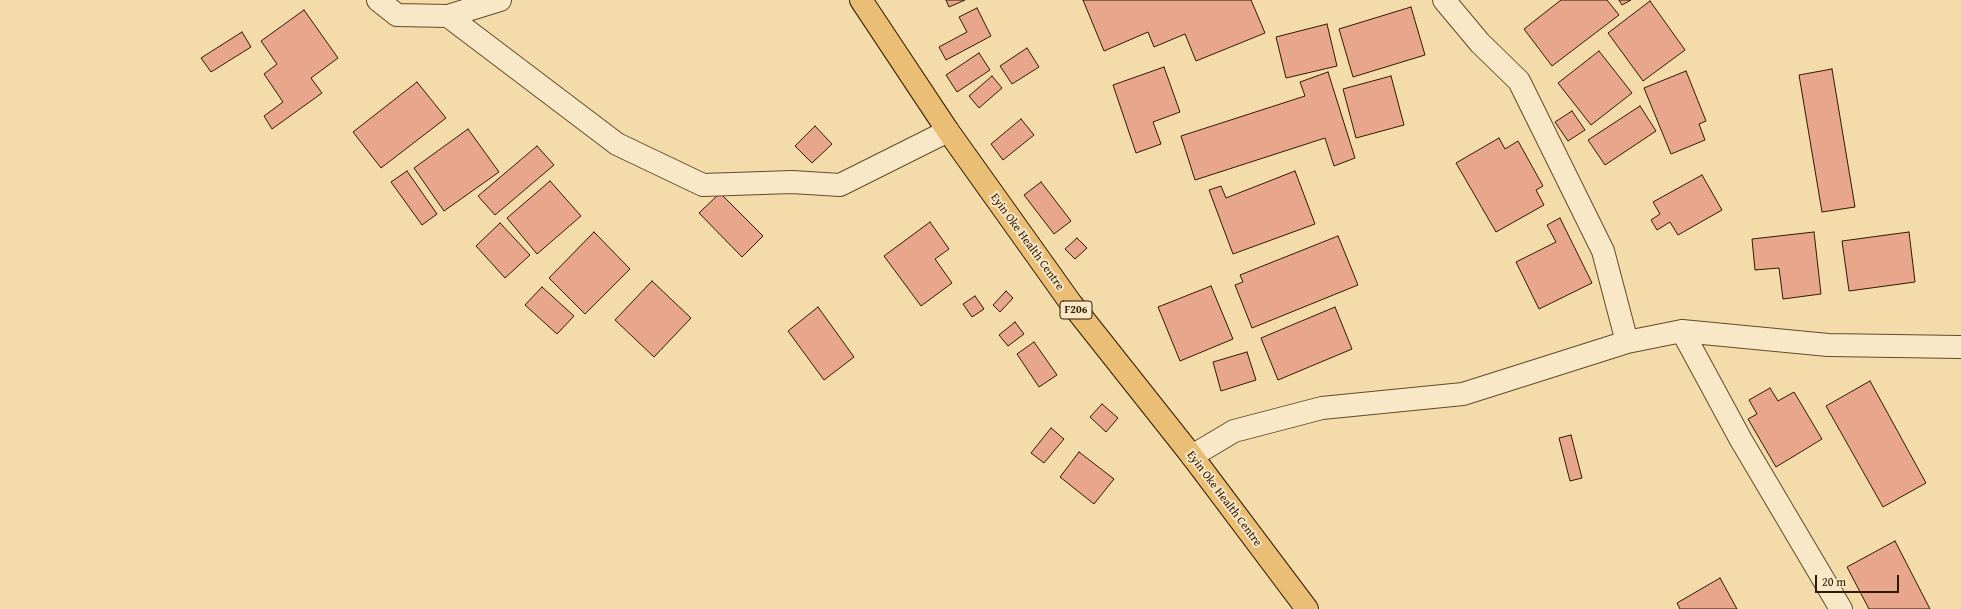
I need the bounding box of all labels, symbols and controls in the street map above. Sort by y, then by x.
street label: Eyin Oke Health Centre [987,191,1067,293]
road number: F206 [1060,301,1092,319]
street label: Eyin Oke Health Centre [1183,448,1265,550]
scale bar [1817,567,1901,593]
text: 20 m [1822,573,1846,590]

